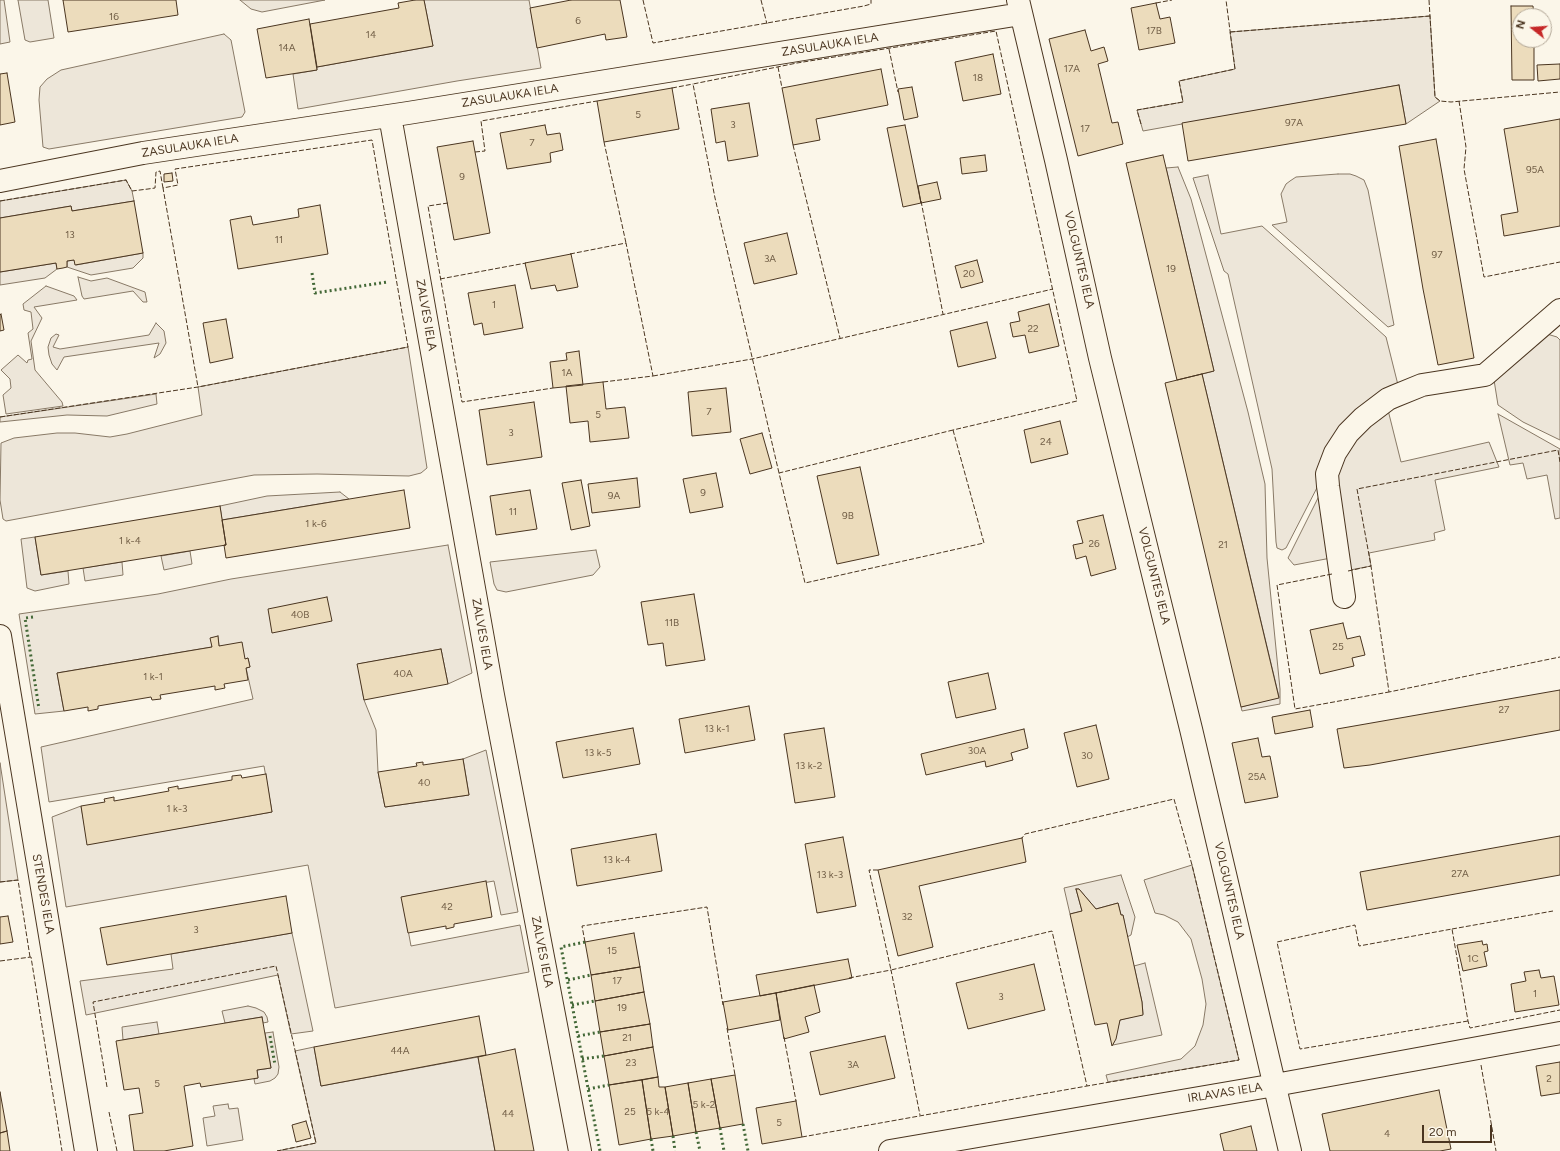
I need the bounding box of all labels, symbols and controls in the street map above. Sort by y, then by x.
north arrow [1512,8,1552,48]
house number: 16 [109,11,119,23]
house number: 6 [575,15,581,27]
text: N [1514,19,1528,31]
house number: 17B [1146,25,1162,37]
house number: 14 [366,29,376,41]
street label: ZASULAUKA IELA [781,30,879,60]
house number: 14A [278,42,296,54]
house number: 17A [1064,63,1080,75]
house number: 18 [973,72,983,84]
street label: ZASULAUKA IELA [461,81,559,111]
house number: 5 [635,109,641,121]
house number: 97A [1285,117,1303,129]
house number: 3 [730,119,736,131]
house number: 17 [1080,123,1090,135]
street label: ZASULAUKA IELA [141,131,239,161]
house number: 7 [529,137,535,149]
house number: 95A [1526,164,1544,176]
house number: 9 [459,171,465,183]
street label: VOLGUNTES IELA [1061,210,1097,310]
house number: 13 [65,229,75,241]
house number: 11 [275,234,283,246]
house number: 97 [1431,249,1443,261]
house number: 3A [764,253,776,265]
house number: 19 [1166,263,1176,275]
house number: 20 [963,268,975,280]
street label: ZALVES IELA [413,278,439,352]
house number: 1 [492,299,496,311]
house number: 22 [1027,323,1039,335]
house number: 1A [562,367,572,379]
house number: 7 [706,406,712,418]
house number: 5 [595,409,601,421]
house number: 3 [508,427,514,439]
house number: 24 [1040,436,1052,448]
house number: 9 [700,487,706,499]
house number: 9A [608,490,620,502]
house number: 11 [509,506,517,518]
house number: 9B [842,510,854,522]
house number: 1 k-6 [305,518,327,530]
street label: VOLGUNTES IELA [1135,526,1173,626]
house number: 1 k-4 [119,535,141,547]
house number: 26 [1088,538,1100,550]
house number: 21 [1218,539,1228,551]
street label: ZALVES IELA [469,597,495,671]
house number: 40B [291,609,309,621]
house number: 11B [665,617,679,629]
house number: 25 [1332,641,1344,653]
house number: 40A [393,668,413,680]
house number: 1 k-1 [143,671,163,683]
house number: 27 [1499,704,1509,716]
house number: 13 k-1 [704,723,730,735]
house number: 30A [968,745,986,757]
house number: 13 k-5 [585,747,611,759]
house number: 30 [1081,750,1093,762]
house number: 13 k-2 [796,760,822,772]
house number: 25A [1248,771,1266,783]
house number: 40 [418,777,430,789]
house number: 1 k-3 [166,803,188,815]
street label: VOLGUNTES IELA [1211,841,1247,941]
street label: STENDES IELA [29,853,57,935]
house number: 13 k-4 [603,854,631,866]
house number: 27A [1451,868,1469,880]
house number: 13 k-3 [817,869,843,881]
house number: 42 [441,901,453,913]
house number: 32 [901,911,913,923]
street label: ZALVES IELA [528,915,556,989]
house number: 3 [193,924,199,936]
house number: 15 [607,945,617,957]
house number: 1C [1467,953,1479,965]
house number: 17 [612,975,622,987]
house number: 1 [1533,988,1537,1000]
house number: 3 [998,991,1004,1003]
house number: 19 [617,1002,627,1014]
house number: 21 [622,1032,632,1044]
house number: 44A [390,1045,410,1057]
house number: 23 [625,1057,637,1069]
house number: 3A [847,1059,859,1071]
house number: 2 [1546,1073,1552,1085]
house number: 5 [154,1078,160,1090]
street label: IRLAVAS IELA [1187,1080,1263,1106]
house number: 5 k-2 [693,1099,715,1111]
house number: 25 [624,1106,636,1118]
house number: 5 k-4 [646,1106,670,1118]
house number: 44 [502,1108,514,1120]
house number: 5 [776,1117,782,1129]
scale bar [1424,1117,1494,1143]
text: 20 m [1429,1125,1457,1139]
house number: 4 [1384,1128,1390,1140]

